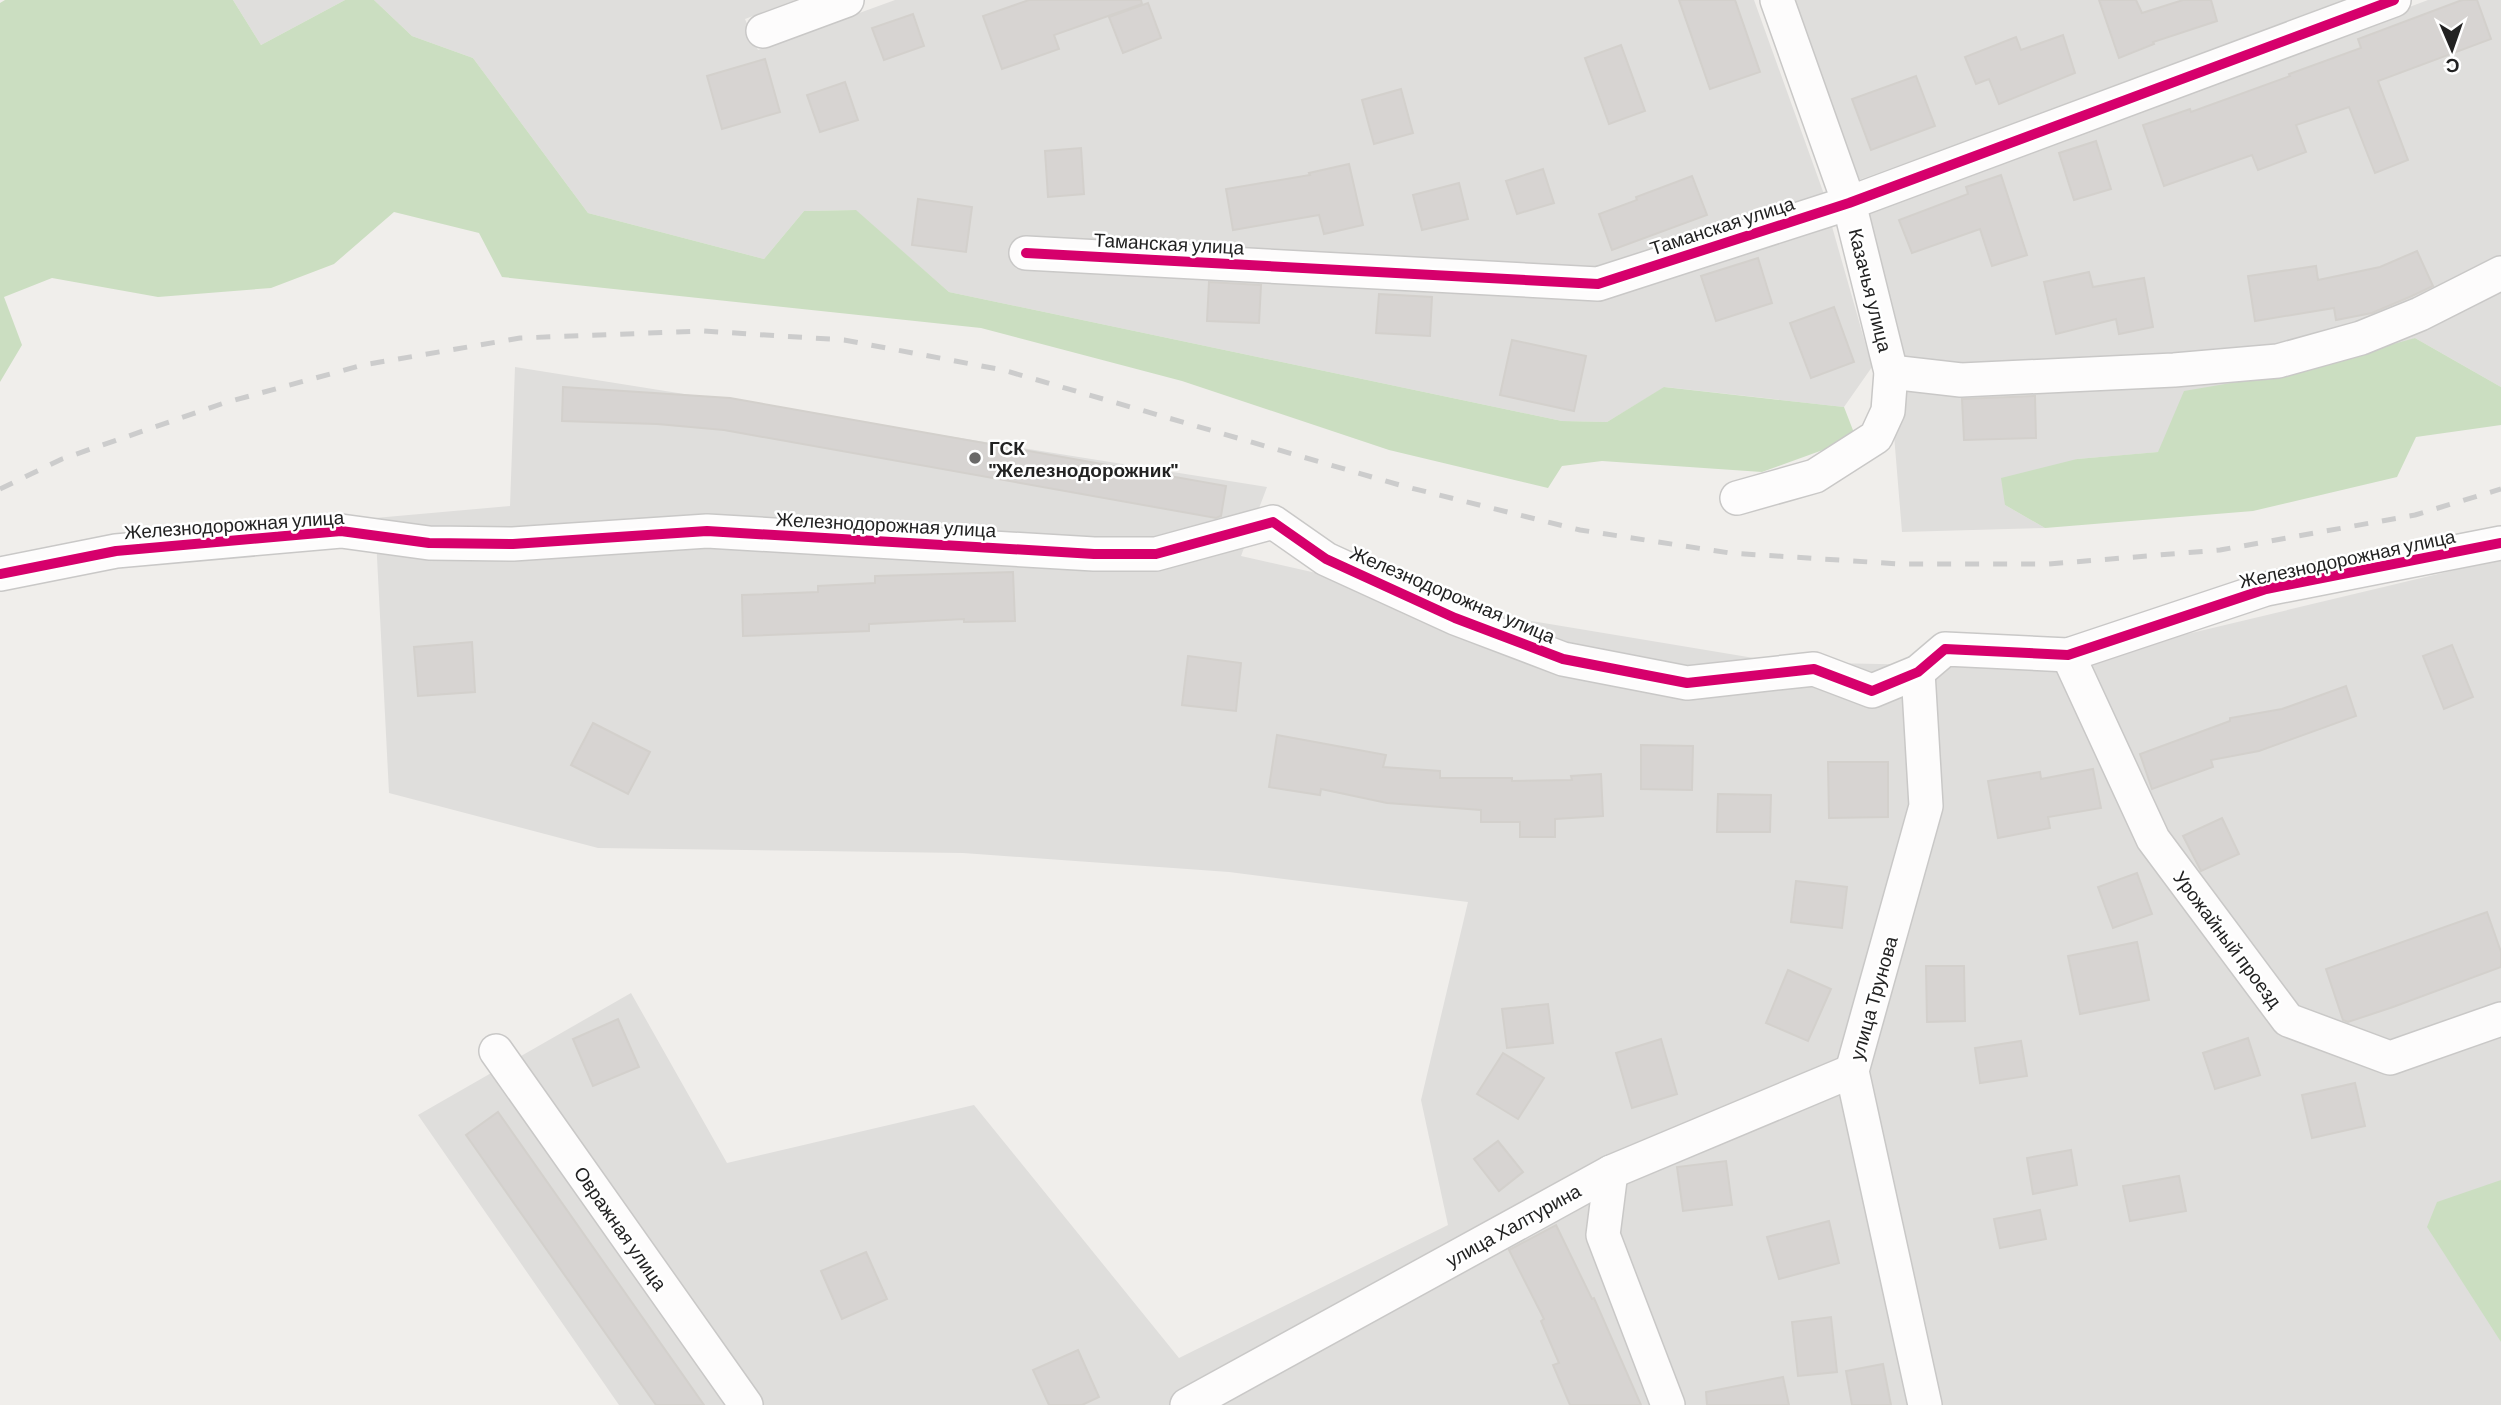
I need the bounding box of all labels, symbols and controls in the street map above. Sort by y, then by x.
north arrow [2417,14,2487,84]
text: С [2445,55,2460,78]
street label: Таманская улица [1647,191,1798,259]
street label: Казачья улица [1845,226,1898,355]
street label: Таманская улица [1093,228,1245,258]
place label: ГСК "Железнодорожник" [989,436,1178,481]
marker: ГСК "Железнодорожник" [967,450,983,466]
street label: Железнодорожная улица [123,505,345,543]
street label: Железнодорожная улица [775,507,997,541]
street label: Железнодорожная улица [2237,524,2458,592]
street label: Железнодорожная улица [1347,540,1559,648]
street label: Урожайный проезд [2169,866,2287,1012]
street label: улица Трунова [1844,933,1902,1063]
street label: Овражная улица [570,1162,673,1295]
street label: улица Халтурина [1441,1178,1585,1272]

